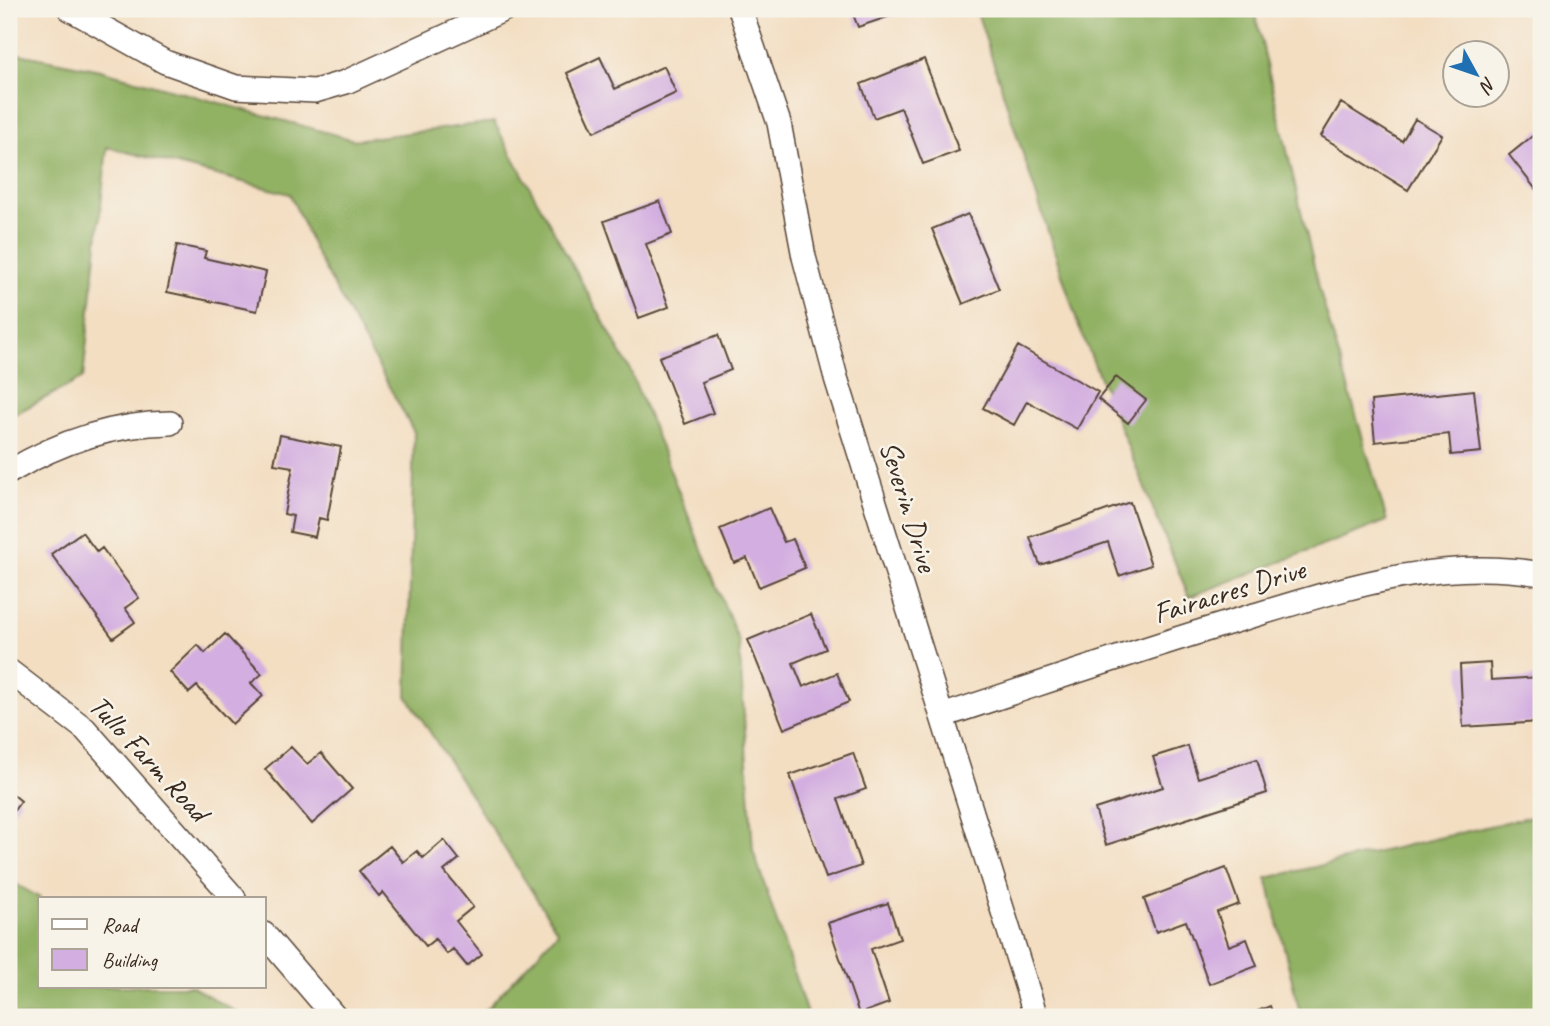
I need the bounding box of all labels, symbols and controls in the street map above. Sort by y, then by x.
north arrow [1442,38,1512,108]
text: N [1473,72,1501,99]
street label: Severin Drive [871,436,947,578]
street label: Fairacres Drive [1149,549,1312,632]
street label: Tullo Farm Road [81,687,220,832]
legend [38,897,266,988]
text: Road [102,912,141,938]
text: Building [102,947,159,973]

